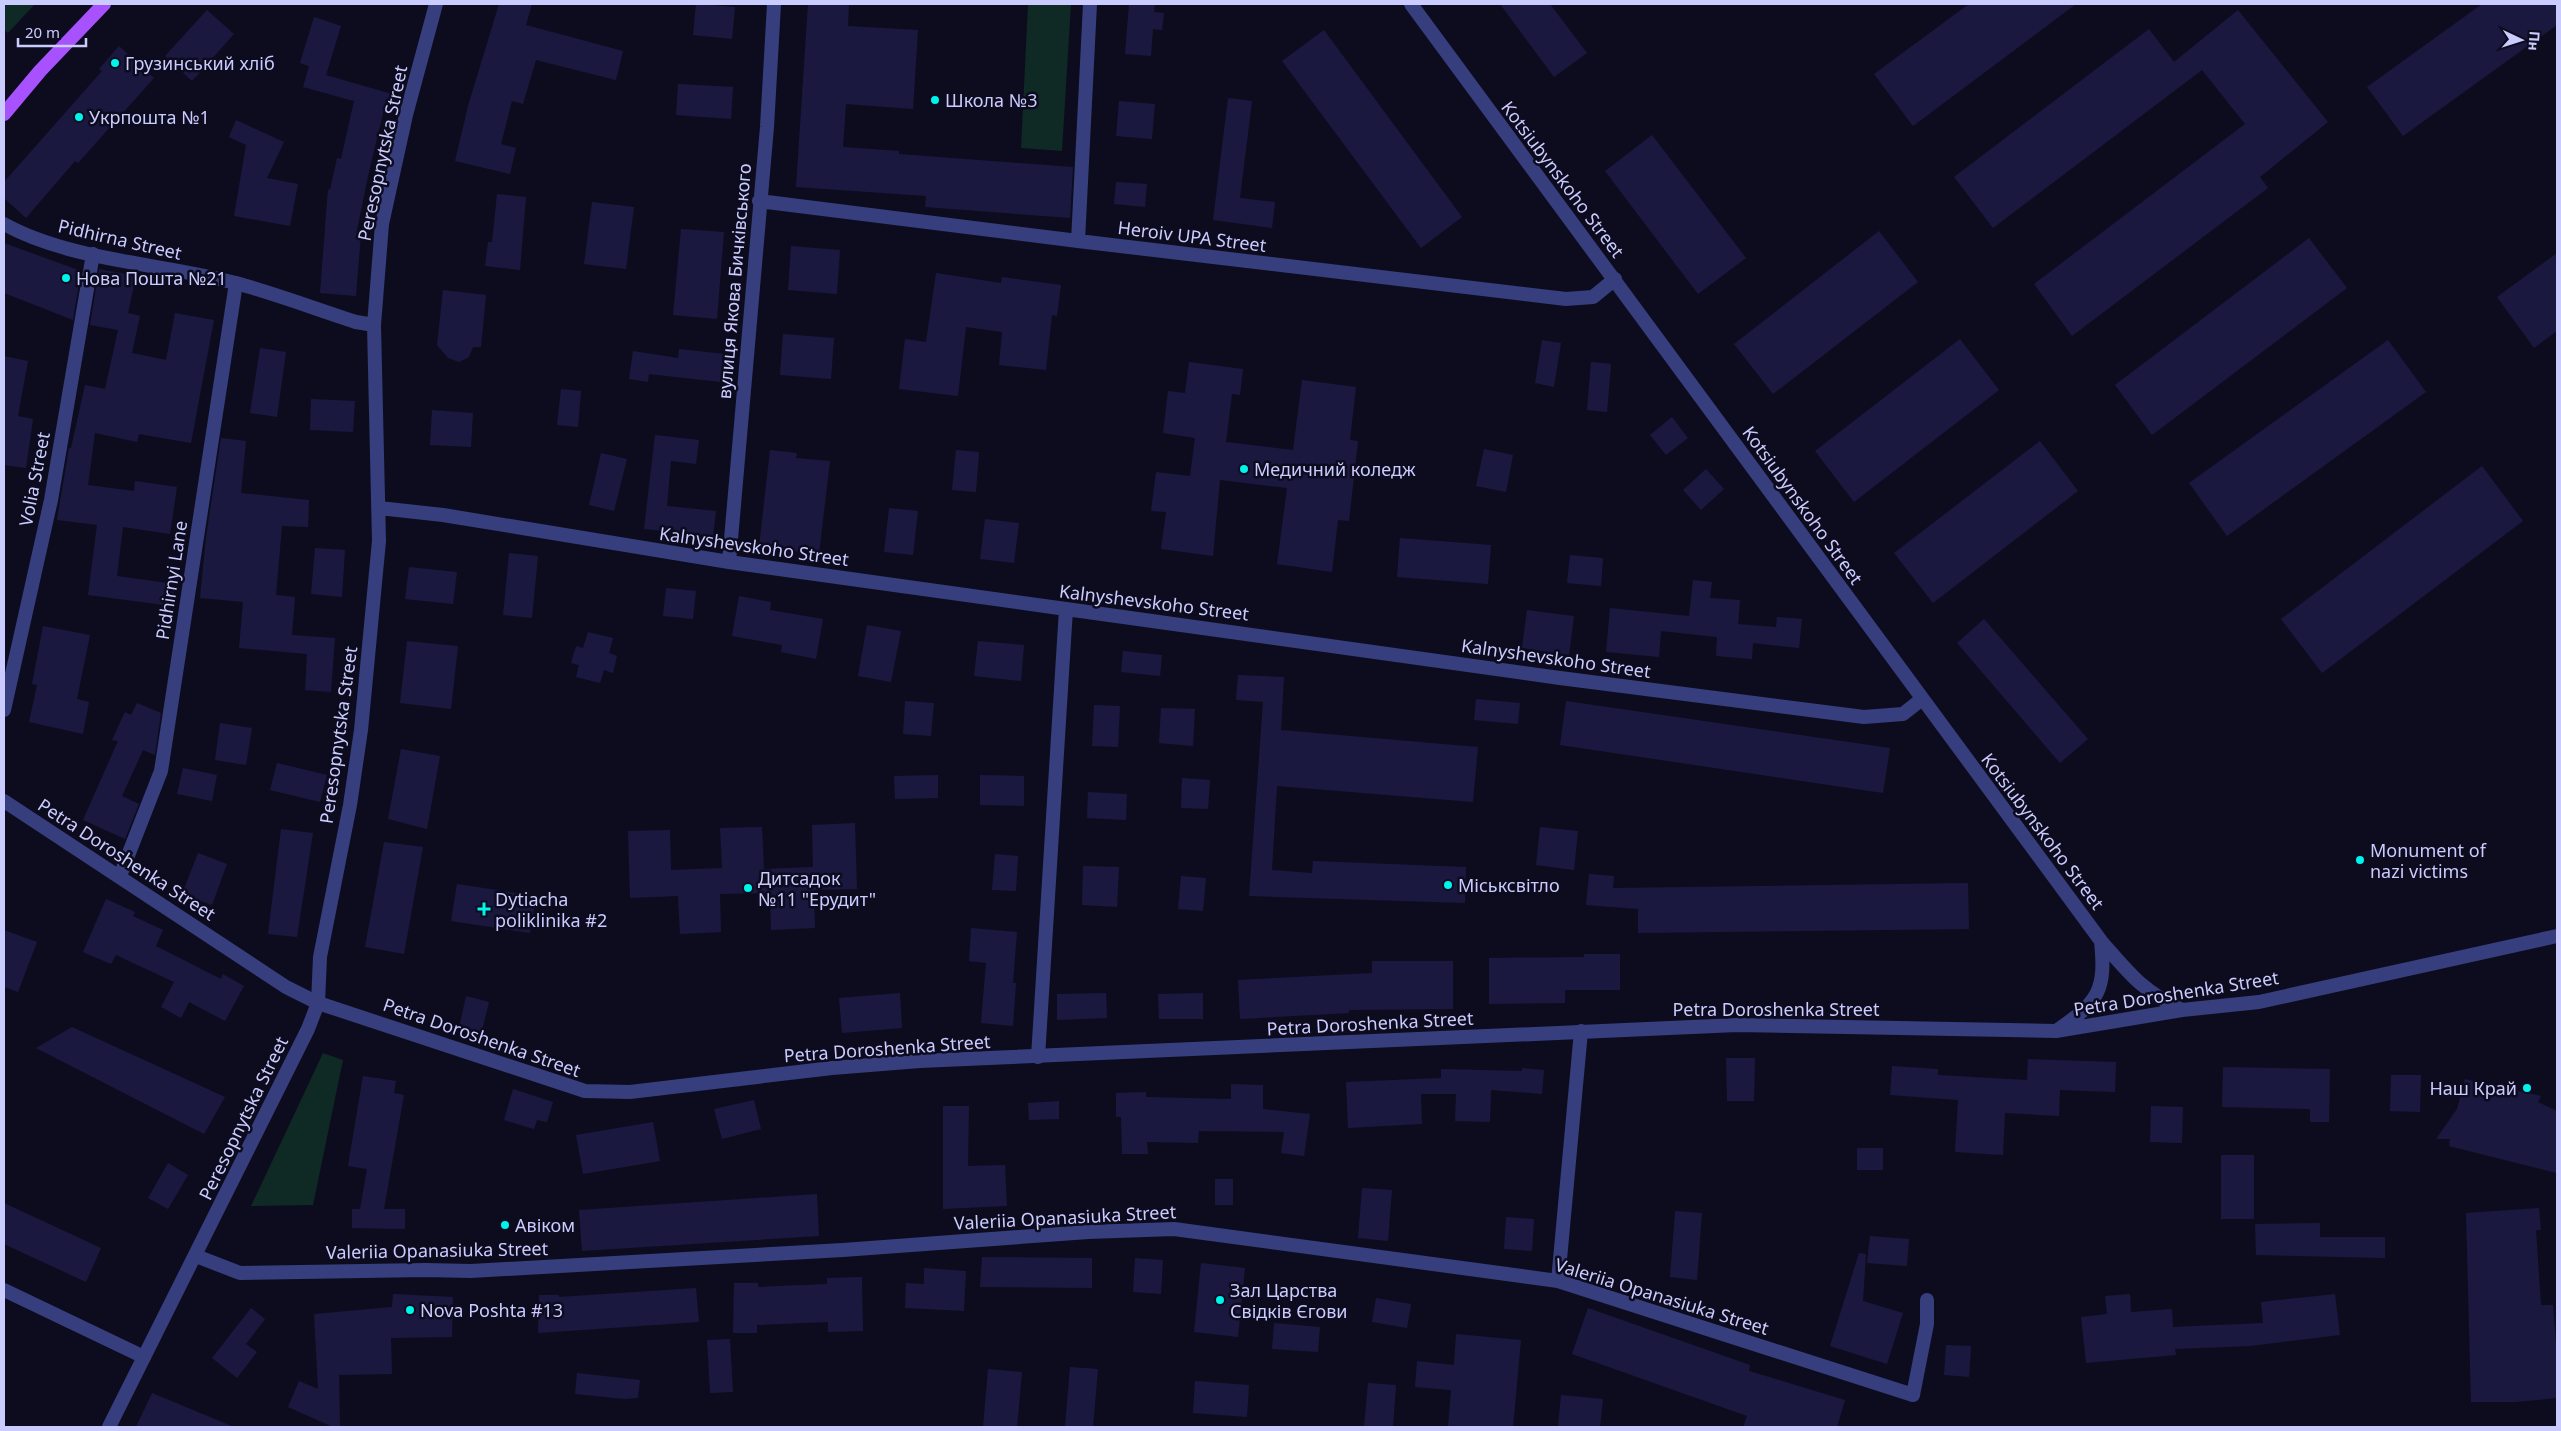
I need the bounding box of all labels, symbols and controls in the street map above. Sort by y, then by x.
scale bar [18,15,85,47]
north arrow [2496,15,2546,65]
text: 20 m [25,22,60,42]
text: Пн [2524,30,2545,52]
place label: Грузинський хліб [125,51,275,75]
marker: Грузинський хліб [109,57,121,69]
street label: Peresopnytska Street [352,63,412,243]
place label: Школа №3 [945,88,1037,112]
marker: Школа №3 [929,94,941,106]
street label: Kotsiubynskoho Street [1496,96,1630,262]
place label: Укрпошта №1 [89,105,210,129]
marker: Укрпошта №1 [73,111,85,123]
street label: вулиця Якова Бичківського [712,162,756,400]
street label: Pidhirna Street [56,213,185,265]
street label: Heroiv UPA Street [1116,215,1268,257]
place label: Нова Пошта №21 [76,266,227,290]
marker: Нова Пошта №21 [60,272,72,284]
street label: Kotsiubynskoho Street [1737,421,1869,589]
street label: Volia Street [13,429,55,528]
place label: Медичний коледж [1254,457,1416,481]
marker: Медичний коледж [1238,463,1250,475]
street label: Pidhirnyi Lane [150,519,192,641]
street label: Kalnyshevskoho Street [658,521,851,571]
street label: Kalnyshevskoho Street [1058,578,1251,626]
street label: Kalnyshevskoho Street [1460,633,1653,683]
street label: Peresopnytska Street [314,644,362,825]
street label: Kotsiubynskoho Street [1976,748,2110,914]
street label: Petra Doroshenka Street [34,793,221,926]
place label: Monument of nazi victims [2370,838,2487,883]
marker: Monument of nazi victims [2354,854,2366,866]
place label: Дитсадок №11 "Ерудит" [758,866,876,911]
place label: Міськсвітло [1458,873,1560,897]
marker: Міськсвітло [1442,879,1454,891]
marker: Дитсадок №11 "Ерудит" [742,882,754,894]
place label: Dytiacha poliklinika #2 [495,887,607,932]
marker: Dytiacha poliklinika #2 [477,902,491,916]
street label: Petra Doroshenka Street [2072,965,2281,1021]
street label: Petra Doroshenka Street [380,992,584,1082]
street label: Petra Doroshenka Street [1672,997,1880,1021]
street label: Petra Doroshenka Street [1266,1006,1475,1040]
street label: Petra Doroshenka Street [783,1029,992,1067]
street label: Peresopnytska Street [193,1032,293,1204]
place label: Наш Край [2429,1076,2517,1100]
marker: Наш Край [2521,1082,2533,1094]
street label: Valeriia Opanasiuka Street [953,1199,1177,1235]
place label: Авіком [515,1213,575,1237]
marker: Авіком [499,1219,511,1231]
street label: Valeriia Opanasiuka Street [326,1236,549,1264]
street label: Valeriia Opanasiuka Street [1552,1252,1772,1340]
place label: Зал Царства Свідків Єгови [1230,1278,1348,1323]
marker: Зал Царства Свідків Єгови [1214,1294,1226,1306]
place label: Nova Poshta #13 [420,1298,563,1322]
marker: Nova Poshta #13 [404,1304,416,1316]

